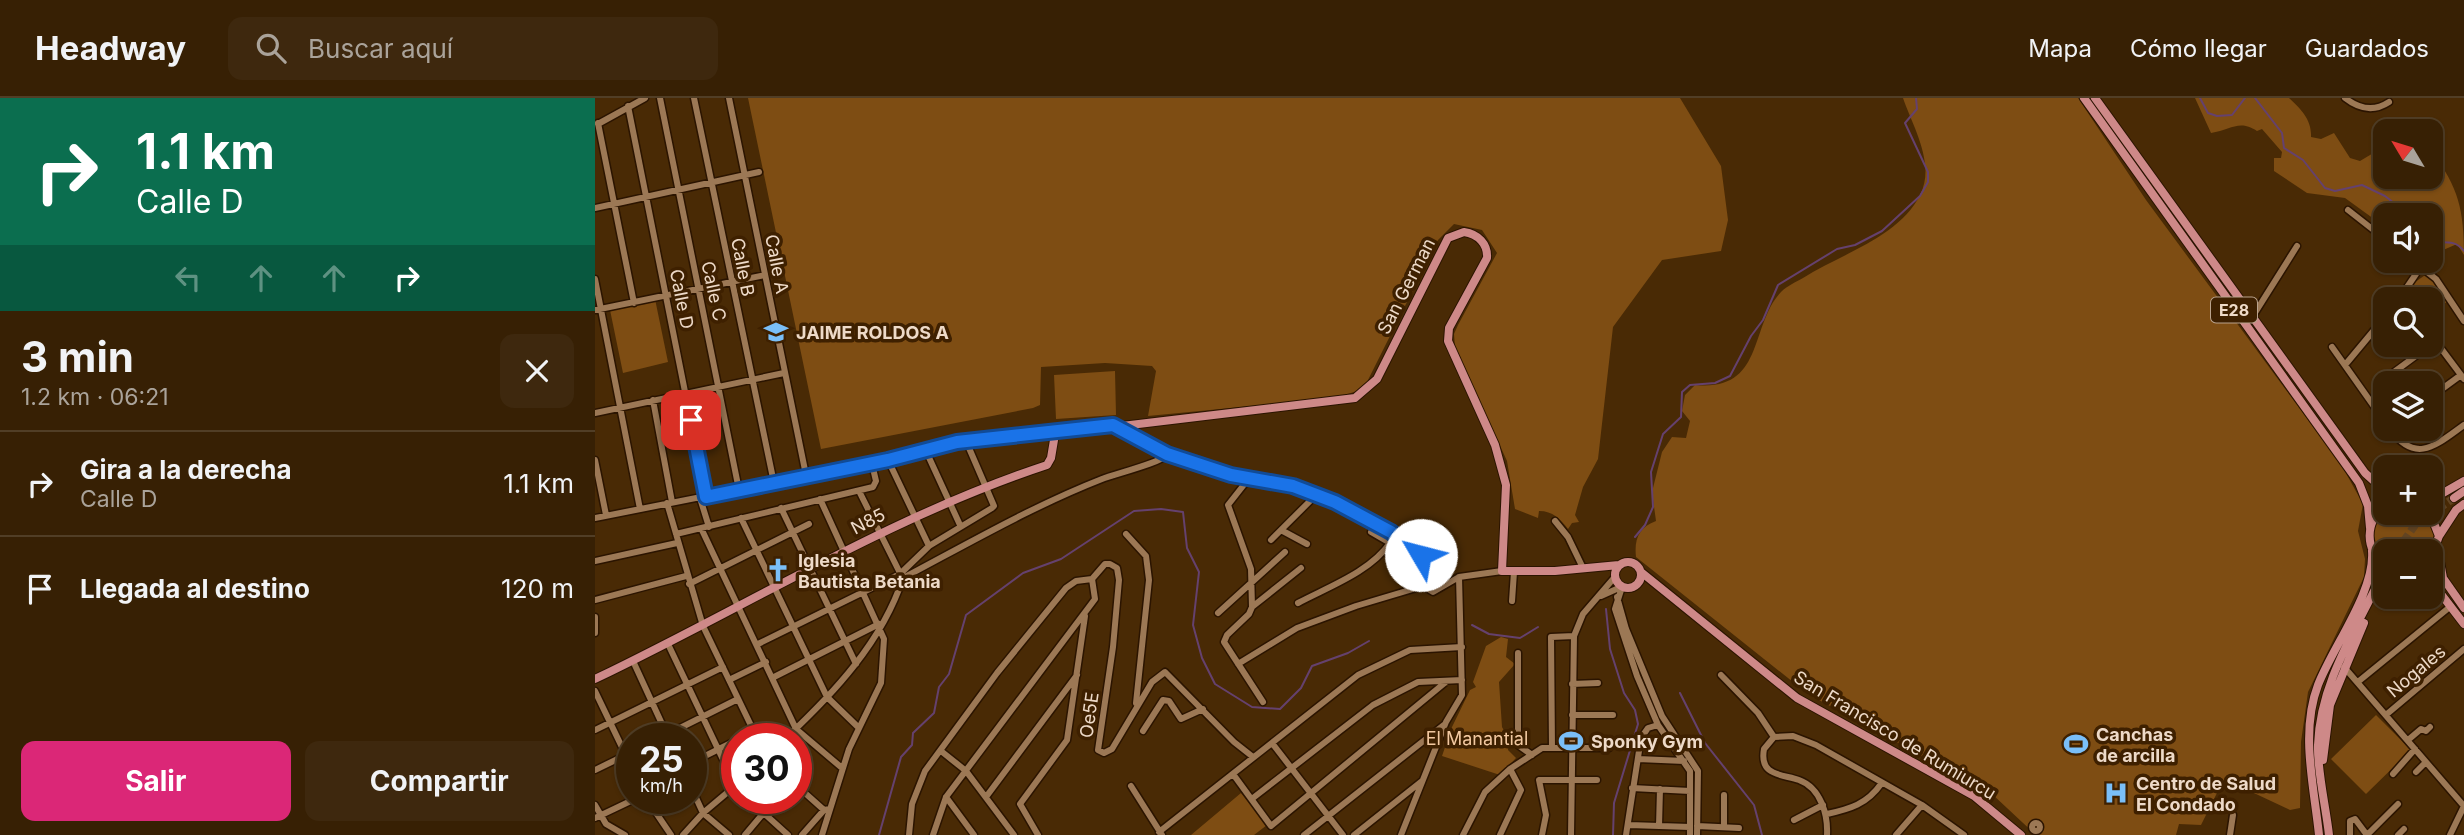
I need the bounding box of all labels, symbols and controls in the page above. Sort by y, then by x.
search box [228,17,718,80]
text: Headway [35,28,186,68]
icon: search [252,29,290,67]
text: Buscar aquí [308,33,453,64]
text: Mapa [2028,34,2092,63]
text: Cómo llegar [2130,34,2267,63]
text: Guardados [2305,34,2429,63]
north arrow [2373,119,2443,189]
map controls [2373,119,2443,609]
text: 1.1 km [136,122,275,181]
icon: right [21,126,112,217]
text: Calle D [136,182,244,221]
button: sound [2373,203,2443,273]
street label: Calle A [761,233,793,295]
street label: San German [1373,235,1439,337]
street label: Calle B [727,236,759,298]
icon: left [169,259,207,297]
icon: ahead [242,259,280,297]
icon: ahead [315,259,353,297]
icon: right [388,259,426,297]
street label: Calle C [697,259,731,323]
street label: Calle D [666,267,698,331]
button: search [2373,287,2443,357]
road number: E28 [2211,298,2257,322]
school or university icon: JAIME ROLDOS A [762,318,790,346]
place label: JAIME ROLDOS A [796,322,949,343]
text: 3 min [21,331,134,382]
button: close [500,334,574,408]
button: layers [2373,371,2443,441]
text: 1.2 km · 06:21 [21,383,169,411]
pin [661,390,721,450]
icon: arrive [672,401,710,439]
text: Gira a la derecha [80,454,292,485]
button: + [2373,455,2443,525]
icon: right [21,465,59,503]
text: 1.1 km [503,468,574,499]
text: Calle D [80,485,157,513]
street label: N85 [847,504,889,538]
position arrow [1384,518,1458,592]
button: − [2373,539,2443,609]
place label: Iglesia Bautista Betania [798,550,941,592]
church icon: Iglesia Bautista Betania [764,556,792,584]
icon: arrive [21,570,59,608]
text: Llegada al destino [80,573,310,604]
text: 120 m [501,573,574,604]
street label: Nogales [2382,641,2450,701]
street label: San Francisco de Rumiurcu [1790,666,2000,804]
street label: Oe5E [1075,691,1103,739]
speed limit sign: 30 [721,723,812,814]
place label: Canchas de arcilla [2096,724,2175,766]
sports icon: Sponky Gym [1557,727,1585,755]
park label: El Manantial [1426,728,1528,749]
sports icon: Canchas de arcilla [2062,730,2090,758]
place label: Sponky Gym [1591,731,1703,752]
text: 25 [639,738,684,780]
button: Salir [21,741,291,821]
button: Compartir [305,741,574,821]
place label: Centro de Salud El Condado [2136,773,2276,815]
text: km/h [640,775,683,796]
hospital icon: Centro de Salud El Condado [2102,779,2130,807]

